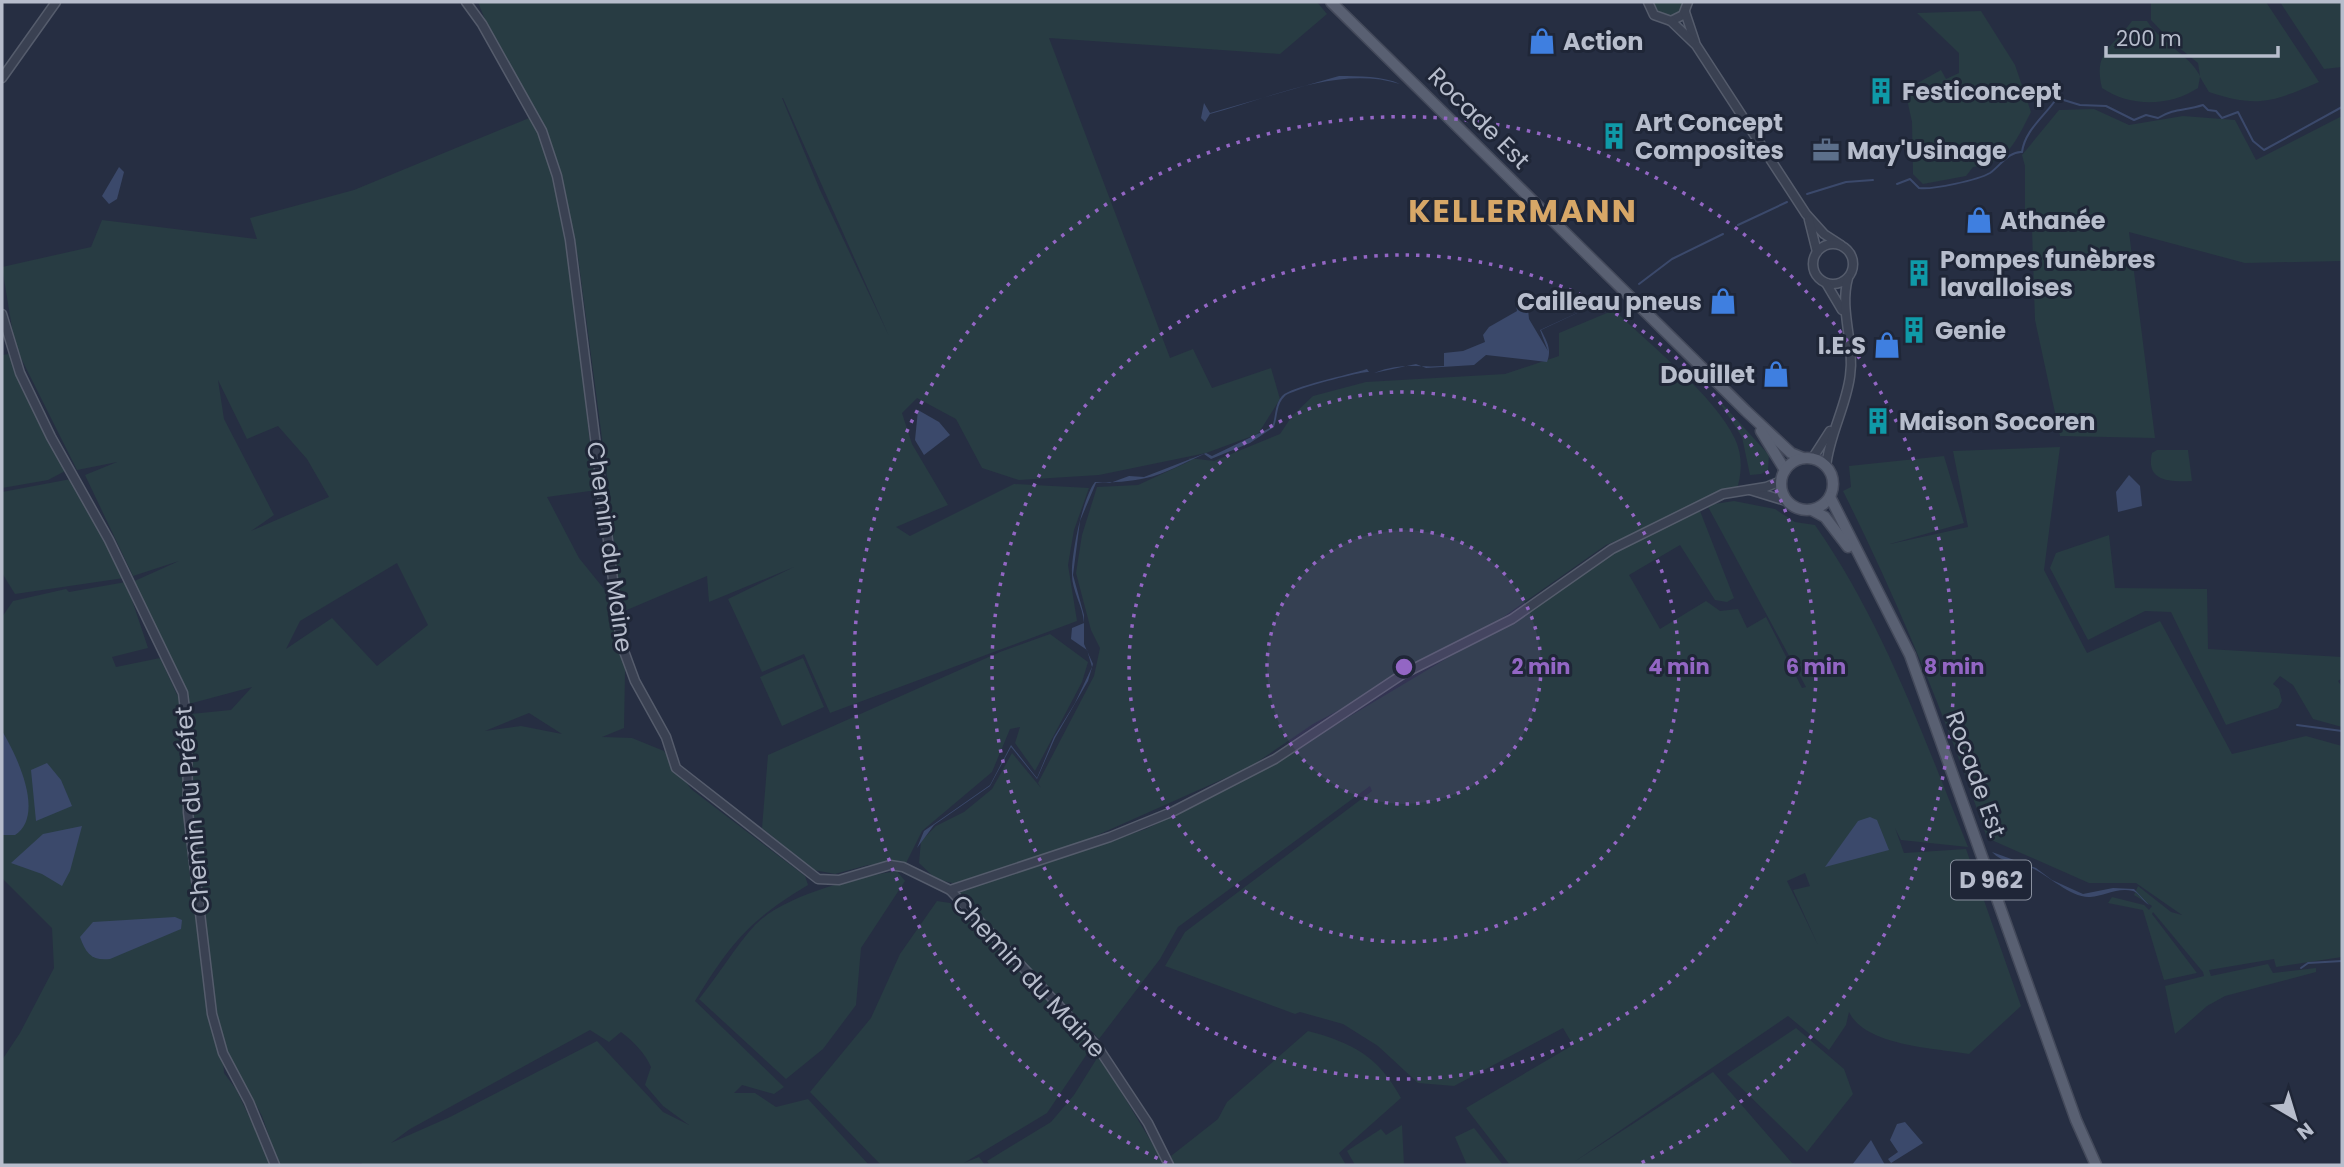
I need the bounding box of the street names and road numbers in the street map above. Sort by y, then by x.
street label: Rocade Est [1421,60,1537,176]
street label: Chemin du Maine [579,440,641,654]
street label: Chemin du Préfet [166,705,218,915]
street label: Rocade Est [1938,706,2014,842]
road number: D 962 [1951,860,2031,900]
street label: Chemin du Maine [945,887,1113,1065]

